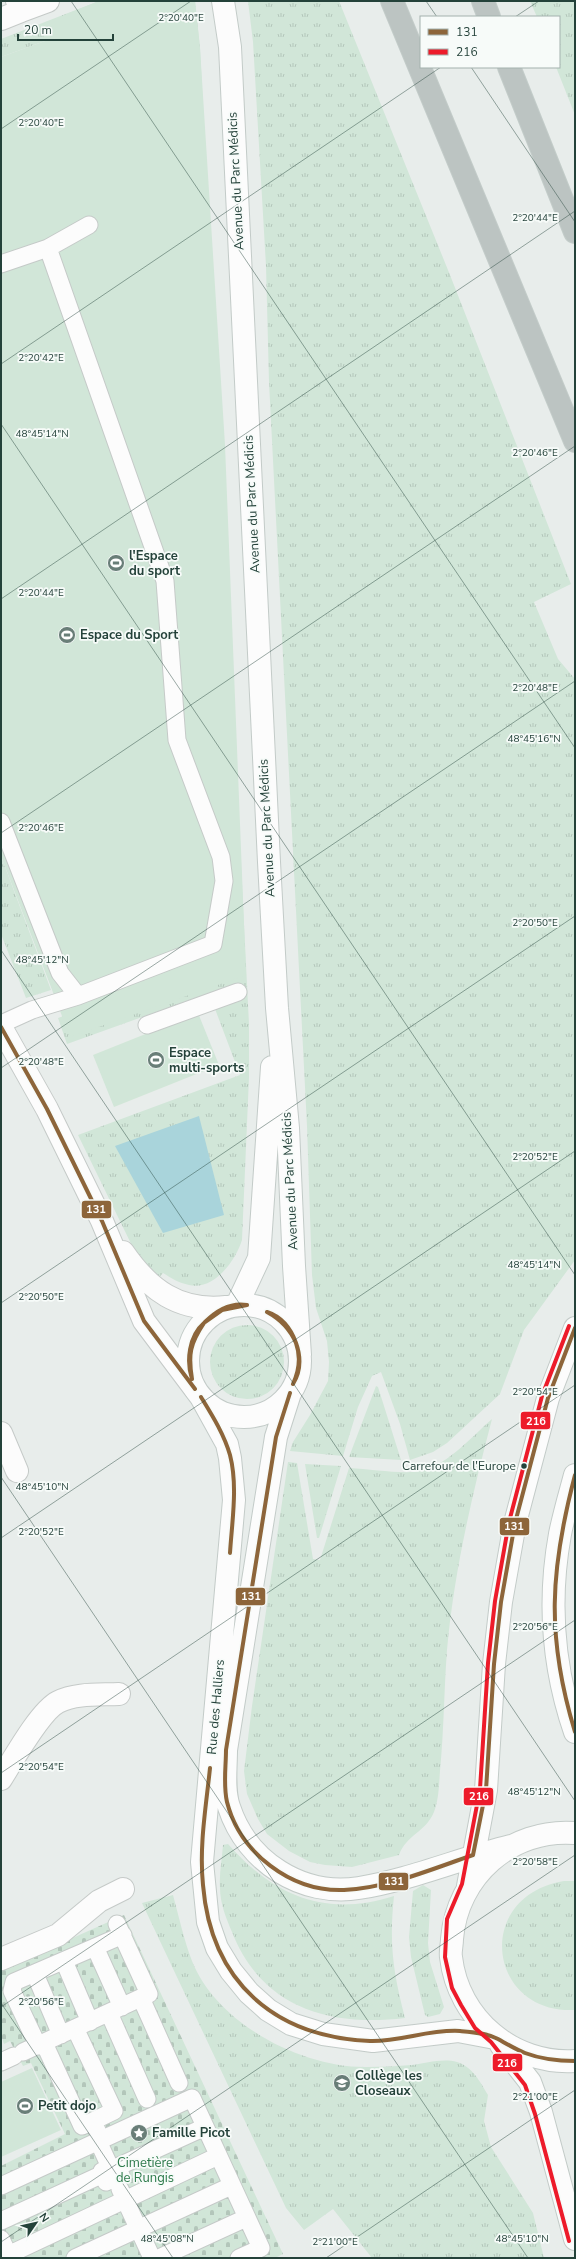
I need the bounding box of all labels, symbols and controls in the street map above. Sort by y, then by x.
text: 2°20'40"E [158,11,204,25]
scale bar [18,16,113,42]
legend [420,16,560,68]
text: 20 m [24,22,52,38]
text: 131 [456,24,478,40]
text: 216 [456,44,478,60]
street label: Avenue du Parc Médicis [223,111,249,251]
text: 2°20'40"E [18,116,64,130]
text: 2°20'44"E [512,211,558,225]
text: 2°20'42"E [18,351,64,365]
text: 48°45'14"N [15,427,69,441]
street label: Avenue du Parc Médicis [239,434,265,574]
text: 2°20'46"E [512,446,558,460]
place label: l'Espace du sport [129,547,181,580]
sports icon: l'Espace du sport [106,553,126,573]
text: 2°20'44"E [18,586,64,600]
sports icon: Espace du Sport [57,625,77,645]
place label: Espace du Sport [80,626,179,644]
text: 2°20'48"E [512,681,558,695]
text: 48°45'16"N [507,732,561,746]
street label: Avenue du Parc Médicis [254,758,280,898]
text: 2°20'46"E [18,821,64,835]
text: 2°20'50"E [512,916,558,930]
text: 48°45'12"N [15,953,69,967]
place label: Espace multi-sports [169,1044,244,1077]
sports icon: Espace multi-sports [146,1050,166,1070]
text: 2°20'48"E [18,1055,64,1069]
street label: Avenue du Parc Médicis [277,1111,303,1251]
text: 2°20'52"E [512,1150,558,1164]
line badge: 131 [81,1200,112,1219]
text: 131 [86,1202,106,1217]
text: 48°45'14"N [507,1258,561,1272]
text: 2°20'50"E [18,1290,64,1304]
text: 2°20'54"E [512,1385,558,1399]
line badge: 216 [520,1411,551,1430]
text: 216 [526,1414,546,1429]
place label: Carrefour de l'Europe [402,1458,516,1474]
marker: Carrefour de l'Europe [519,1461,529,1471]
text: 48°45'10"N [15,1480,69,1494]
line badge: 131 [499,1517,530,1536]
text: 131 [504,1519,524,1534]
text: 2°20'52"E [18,1525,64,1539]
line badge: 131 [235,1587,266,1606]
text: 131 [241,1589,261,1604]
text: 2°20'56"E [512,1620,558,1634]
street label: Rue des Halliers [203,1659,229,1755]
text: 2°20'54"E [18,1760,64,1774]
text: 48°45'12"N [507,1785,561,1799]
line badge: 216 [463,1787,494,1806]
text: 216 [469,1789,489,1804]
text: 2°20'58"E [512,1855,558,1869]
line badge: 131 [378,1872,409,1891]
text: 131 [384,1874,404,1889]
text: 2°20'56"E [18,1995,64,2009]
line badge: 216 [492,2053,523,2072]
text: 216 [497,2056,517,2071]
place label: Collège les Closeaux [355,2067,422,2100]
school or university icon: Collège les Closeaux [332,2073,352,2093]
text: 2°21'00"E [512,2090,558,2104]
sports icon: Petit dojo [15,2096,35,2116]
place label: Petit dojo [38,2097,96,2115]
place icon: Famille Picot [129,2123,149,2143]
place label: Famille Picot [152,2124,231,2142]
park label: Cimetière de Rungis [116,2154,174,2187]
north arrow [16,2203,56,2243]
text: N [35,2210,52,2225]
text: 48°45'08"N [140,2232,194,2246]
text: 48°45'10"N [495,2232,549,2246]
text: 2°21'00"E [312,2235,358,2249]

